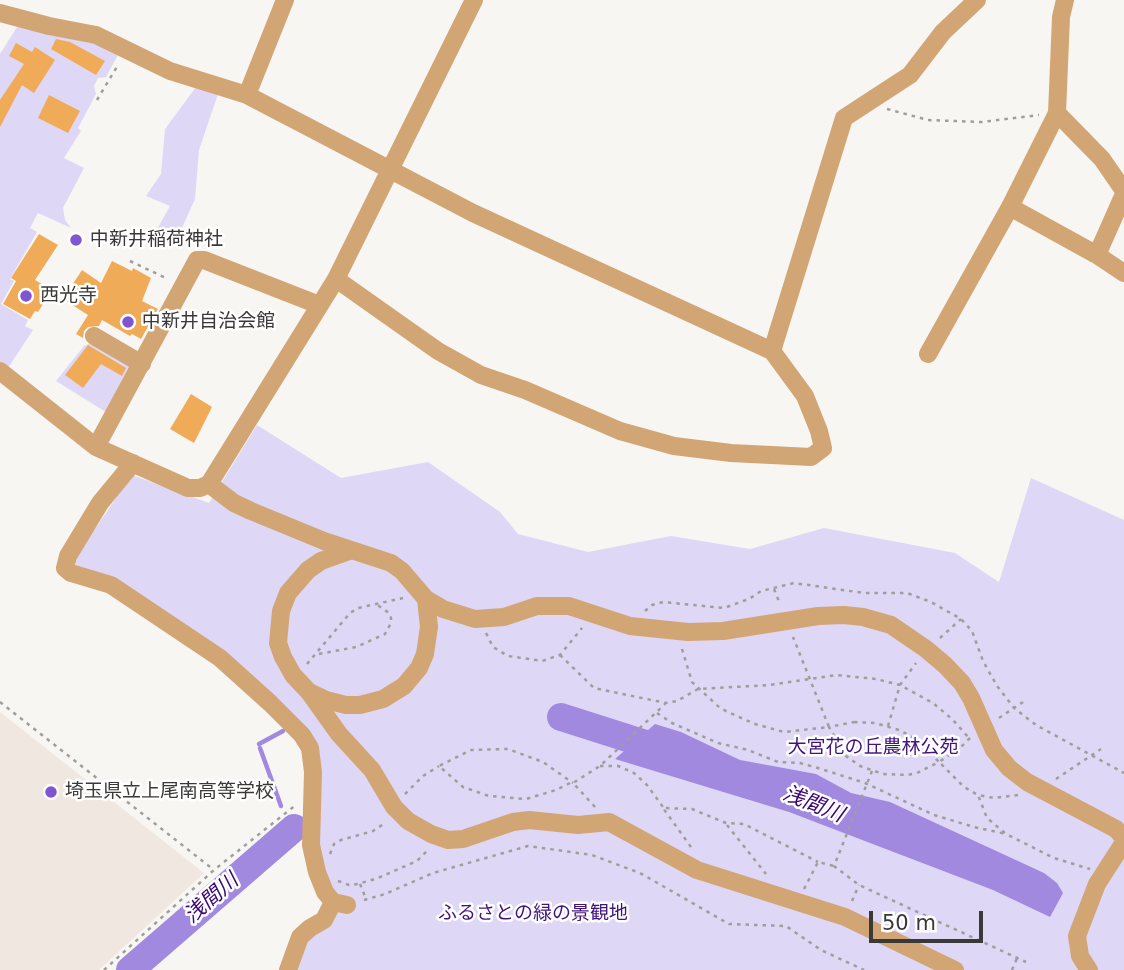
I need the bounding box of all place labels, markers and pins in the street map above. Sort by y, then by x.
place label: 中新井稲荷神社 [90,229,223,251]
marker: 中新井稲荷神社 [68,232,84,248]
place label: 西光寺 [40,285,97,307]
marker: 西光寺 [18,288,34,304]
place label: 中新井自治会館 [142,311,275,333]
marker: 中新井自治会館 [120,314,136,330]
place label: 埼玉県立上尾南高等学校 [65,781,274,803]
marker: 埼玉県立上尾南高等学校 [43,784,59,800]

